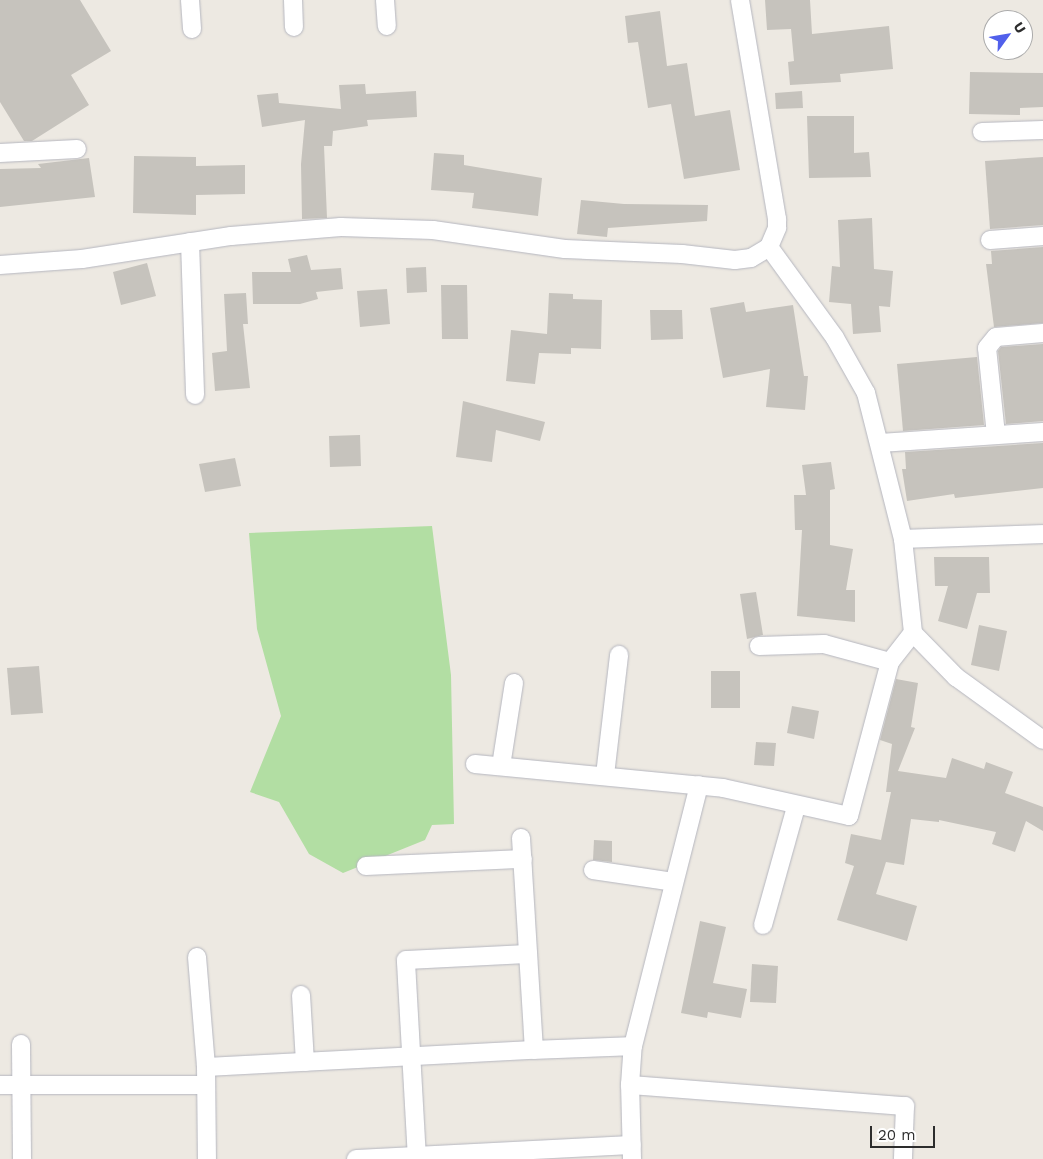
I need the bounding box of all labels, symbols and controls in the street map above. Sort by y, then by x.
north arrow [983,10,1033,60]
text: U [1010,19,1029,36]
scale bar [873,1116,938,1148]
text: 20 m [878,1126,916,1144]

